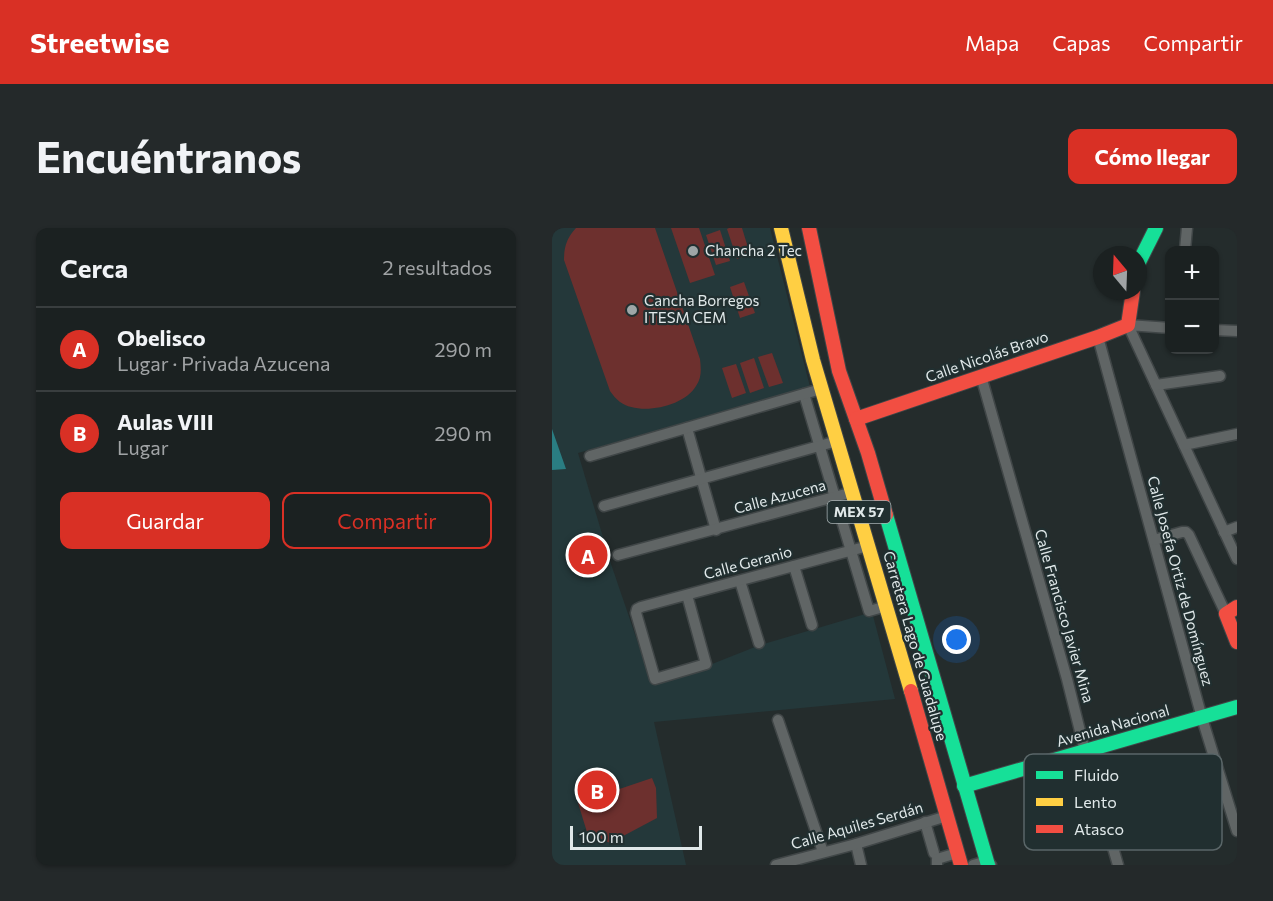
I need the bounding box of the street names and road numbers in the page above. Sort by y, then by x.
street label: Calle Nicolás Bravo [923,327,1051,386]
street label: Calle Josefa Ortiz de Domínguez [1144,474,1218,688]
street label: Calle Azucena [732,475,828,517]
road number: MEX 57 [828,501,890,523]
street label: Calle Francisco Javier Mina [1032,527,1098,705]
street label: Calle Geranio [702,542,794,582]
street label: Carretera Lago de Guadalupe [880,549,952,743]
street label: Avenida Nacional [1054,700,1171,750]
street label: Calle Aquiles Serdán [789,798,925,852]

